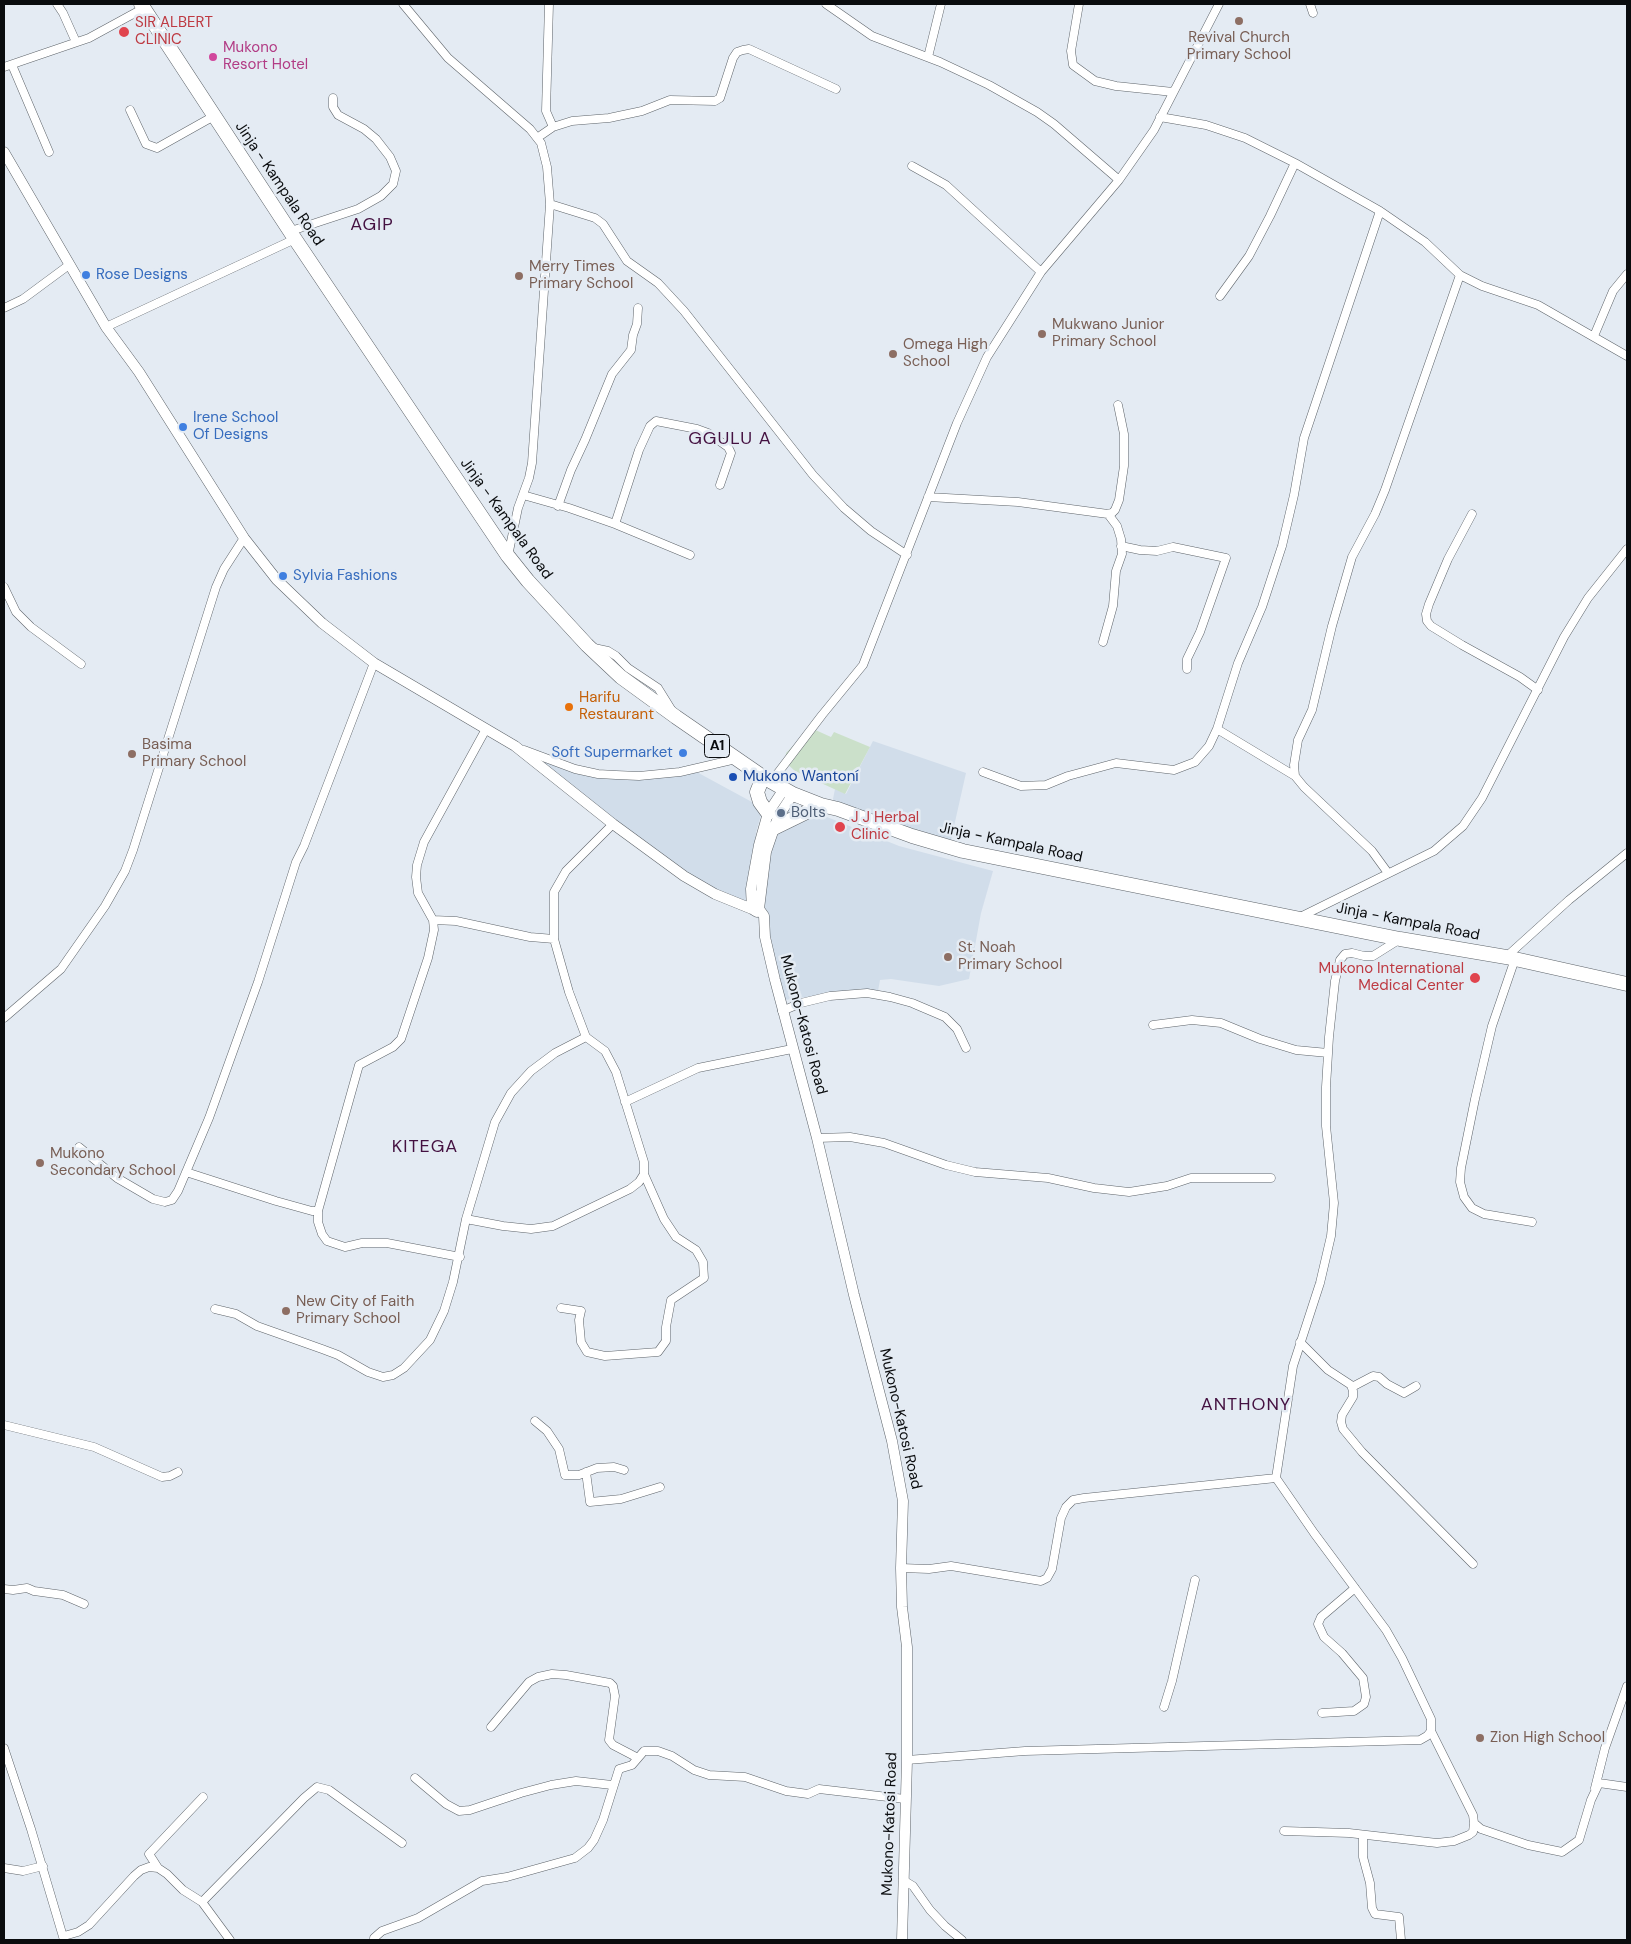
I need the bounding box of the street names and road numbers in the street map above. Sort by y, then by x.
street label: Jinja - Kampala Road [231,119,327,249]
street label: Jinja - Kampala Road [456,455,556,583]
road number: A1 [704,734,730,758]
street label: Jinja - Kampala Road [938,819,1084,867]
street label: Jinja - Kampala Road [1335,899,1481,945]
street label: Mukono-Katosi Road [776,953,830,1097]
street label: Mukono-Katosi Road [875,1347,925,1491]
street label: Mukono-Katosi Road [878,1752,902,1896]

